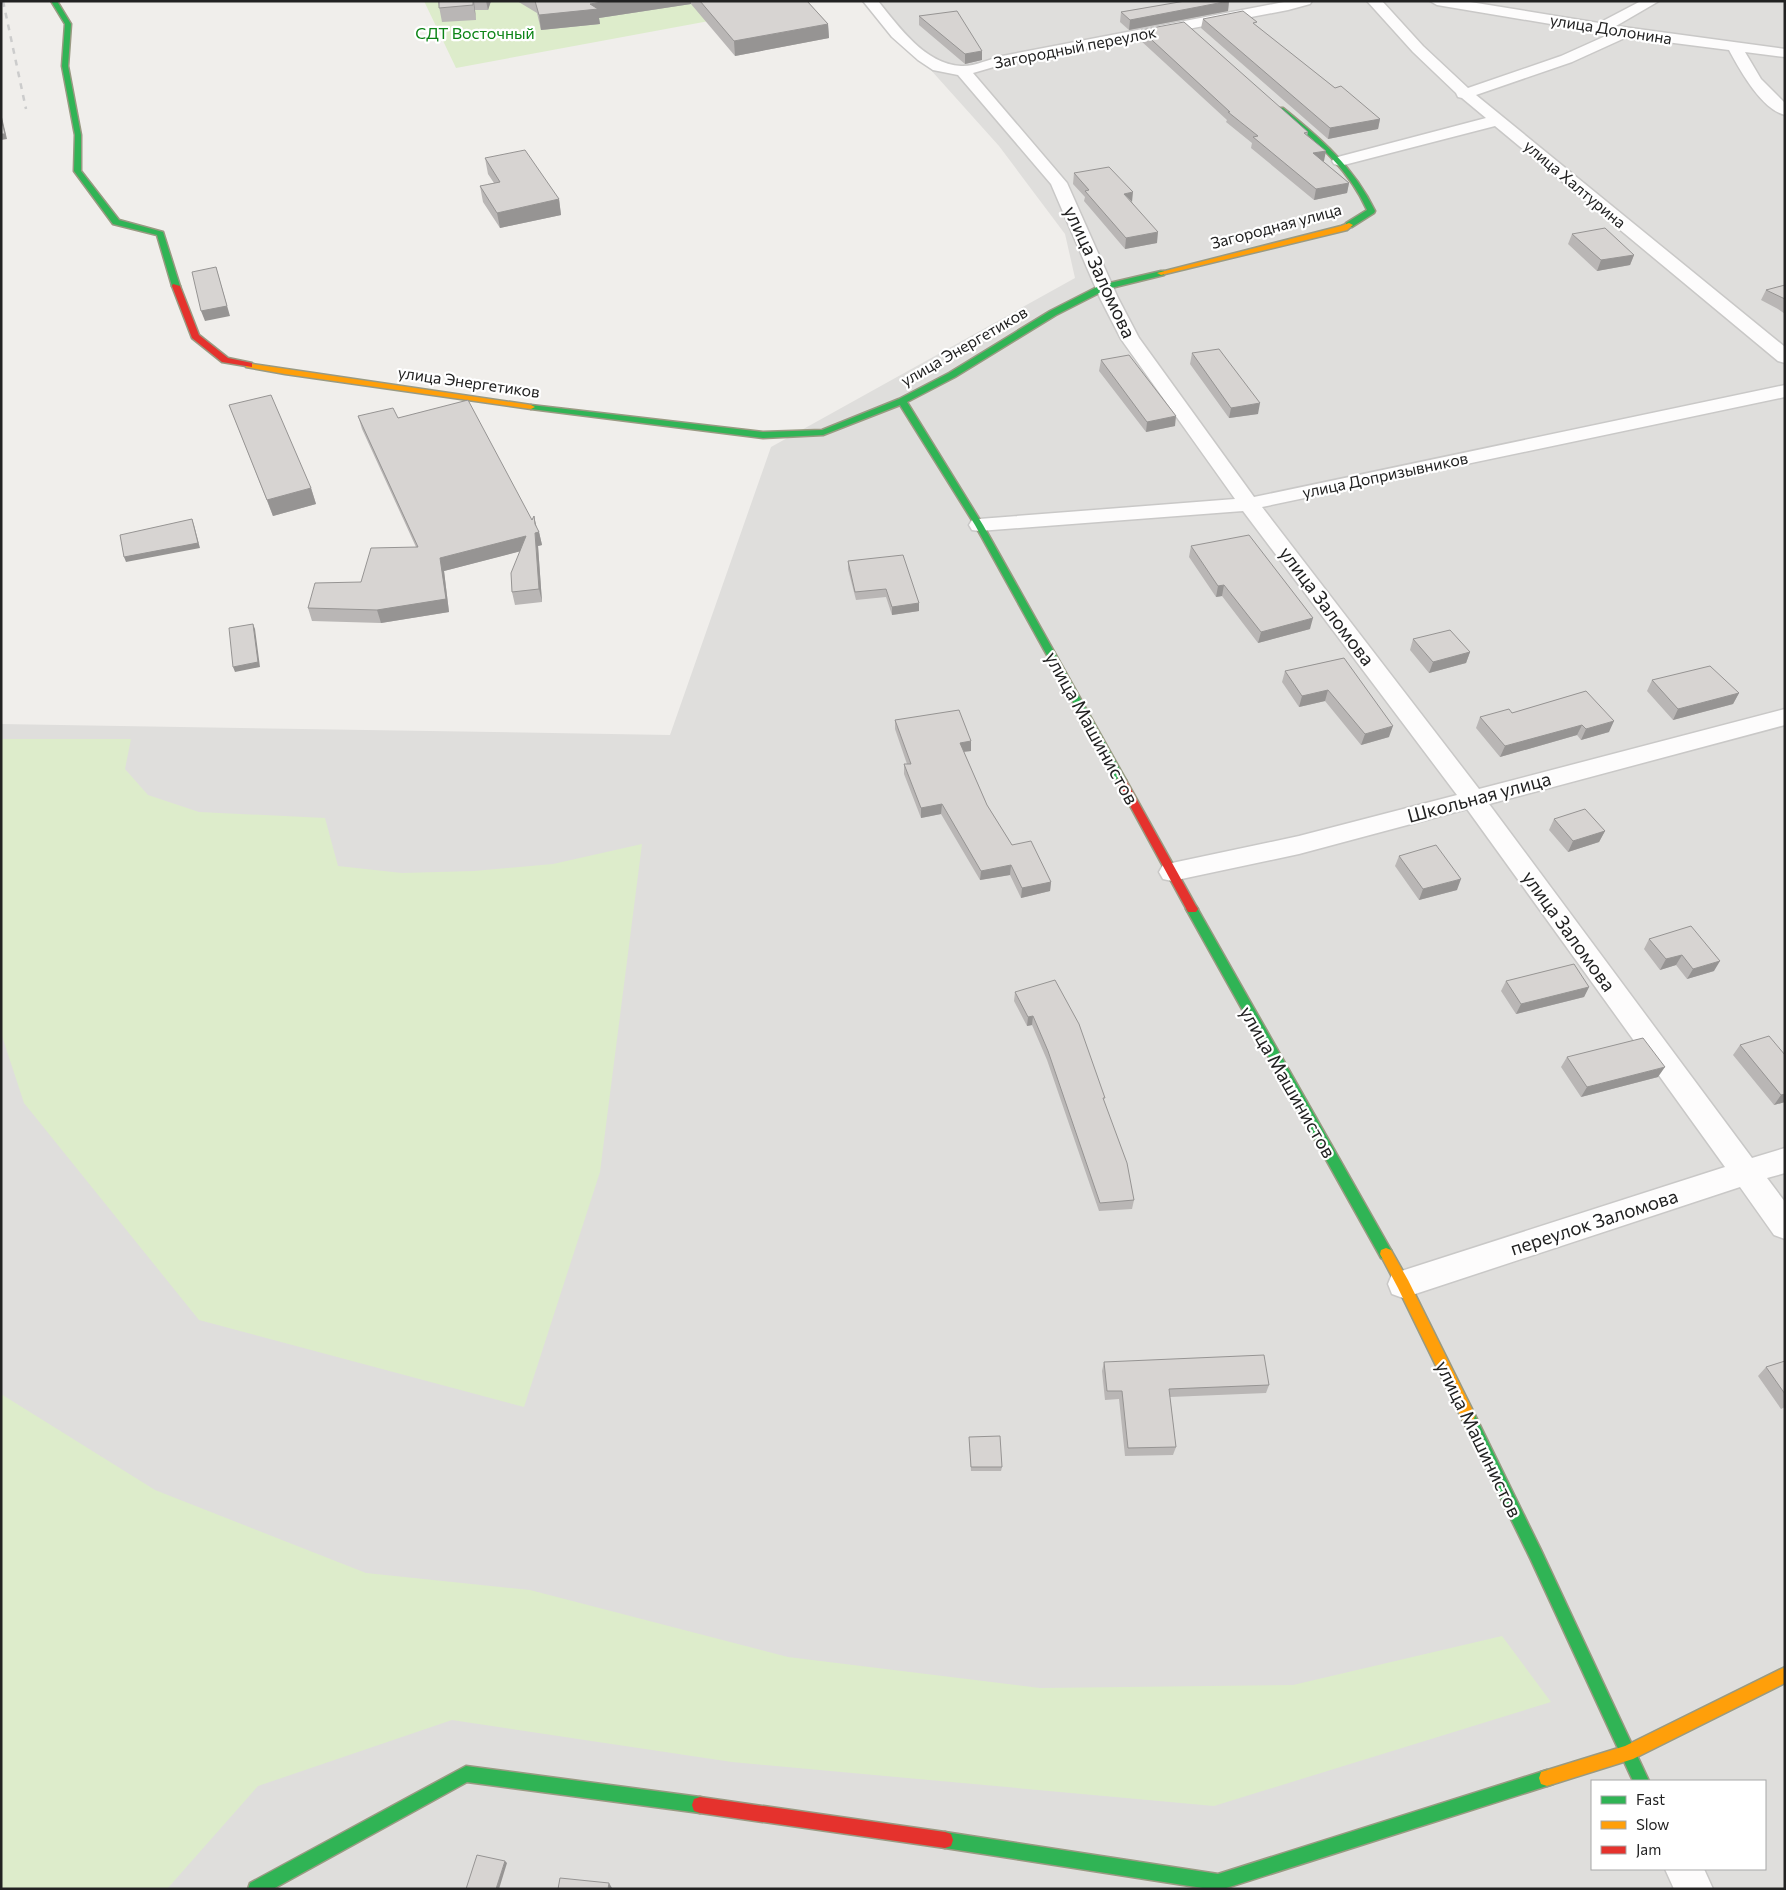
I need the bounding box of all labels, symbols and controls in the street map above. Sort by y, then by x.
street label: улица Долонина [1549,9,1673,48]
street label: Загородный переулок [992,21,1158,72]
park label: СДТ Восточный [415,23,535,42]
street label: улица Халтурина [1521,136,1630,232]
street label: Загородная улица [1208,199,1343,252]
street label: улица Заломова [1060,202,1141,342]
street label: улица Энергетиков [897,302,1030,390]
street label: улица Энергетиков [397,362,541,401]
street label: улица Допризывников [1300,448,1469,501]
street label: улица Заломова [1275,542,1380,670]
street label: улица Машинистов [1041,647,1144,808]
street label: Школьная улица [1405,766,1553,827]
street label: улица Заломова [1518,866,1621,995]
street label: улица Машинистов [1236,1002,1341,1162]
street label: переулок Заломова [1507,1184,1681,1259]
street label: улица Машинистов [1432,1357,1527,1521]
legend [1591,1780,1766,1870]
text: Fast [1636,1790,1665,1808]
text: Slow [1636,1815,1669,1833]
text: Jam [1636,1840,1661,1858]

